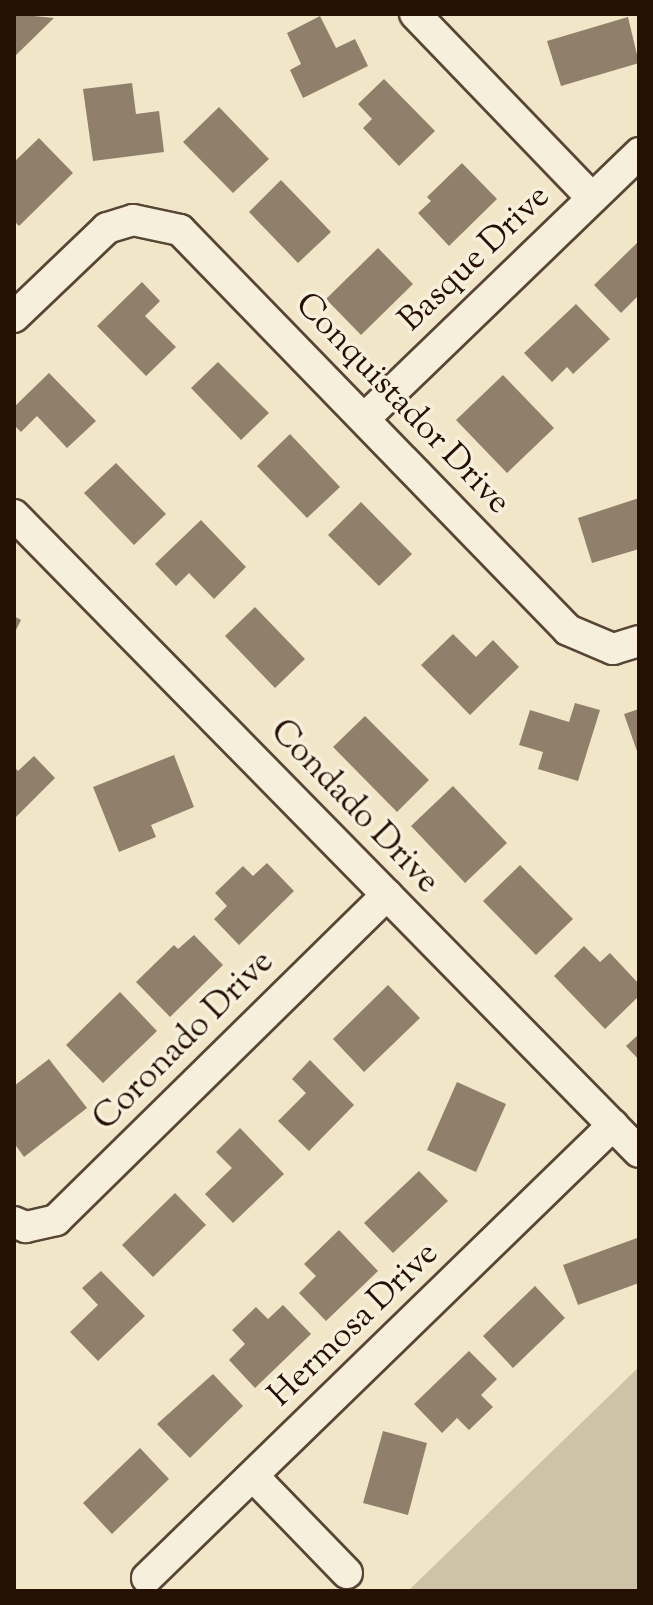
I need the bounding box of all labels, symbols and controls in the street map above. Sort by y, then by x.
street label: Basque Drive [391,177,559,341]
street label: Conquistador Drive [286,285,518,523]
street label: Condado Drive [261,712,447,902]
street label: Coronado Drive [85,942,283,1140]
street label: Hermosa Drive [261,1234,447,1416]

